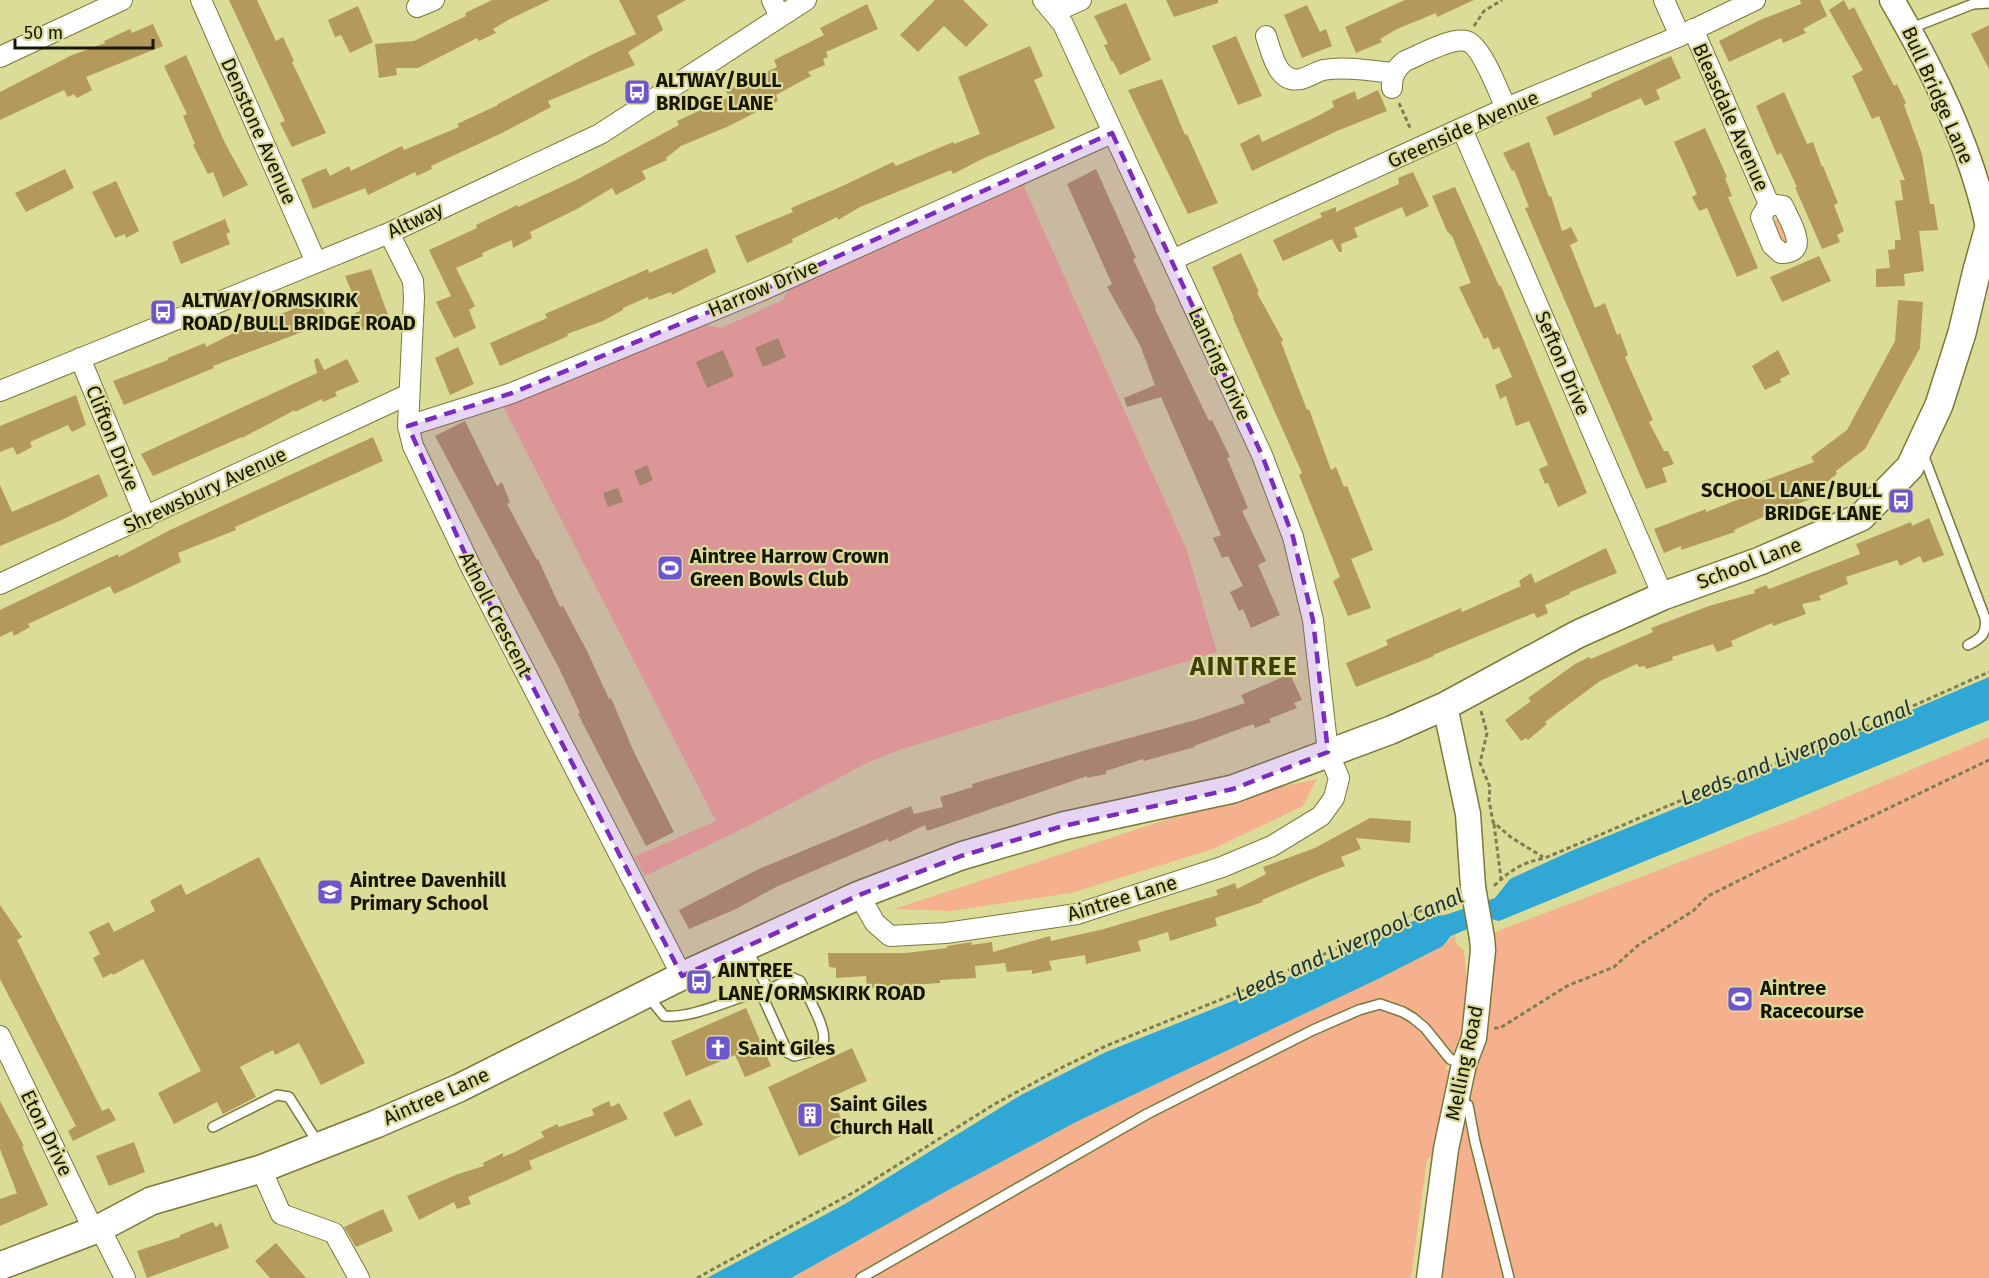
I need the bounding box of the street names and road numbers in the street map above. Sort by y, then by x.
street label: Bull Bridge Lane [1897,23,1979,167]
street label: Bleasdale Avenue [1688,39,1774,195]
street label: Denstone Avenue [216,54,302,208]
street label: Greenside Avenue [1384,85,1542,173]
street label: Altway [383,197,447,243]
street label: Harrow Drive [704,254,822,322]
street label: Lancing Drive [1183,304,1257,424]
street label: Sefton Drive [1530,307,1596,419]
street label: Clifton Drive [81,382,145,494]
street label: Shrewsbury Avenue [120,442,290,538]
street label: School Lane [1693,532,1805,594]
street label: Atholl Crescent [454,548,538,681]
street label: Aintree Lane [1064,870,1180,926]
street label: Melling Road [1440,1003,1488,1123]
street label: Aintree Lane [379,1062,493,1130]
street label: Eton Drive [16,1086,78,1180]

